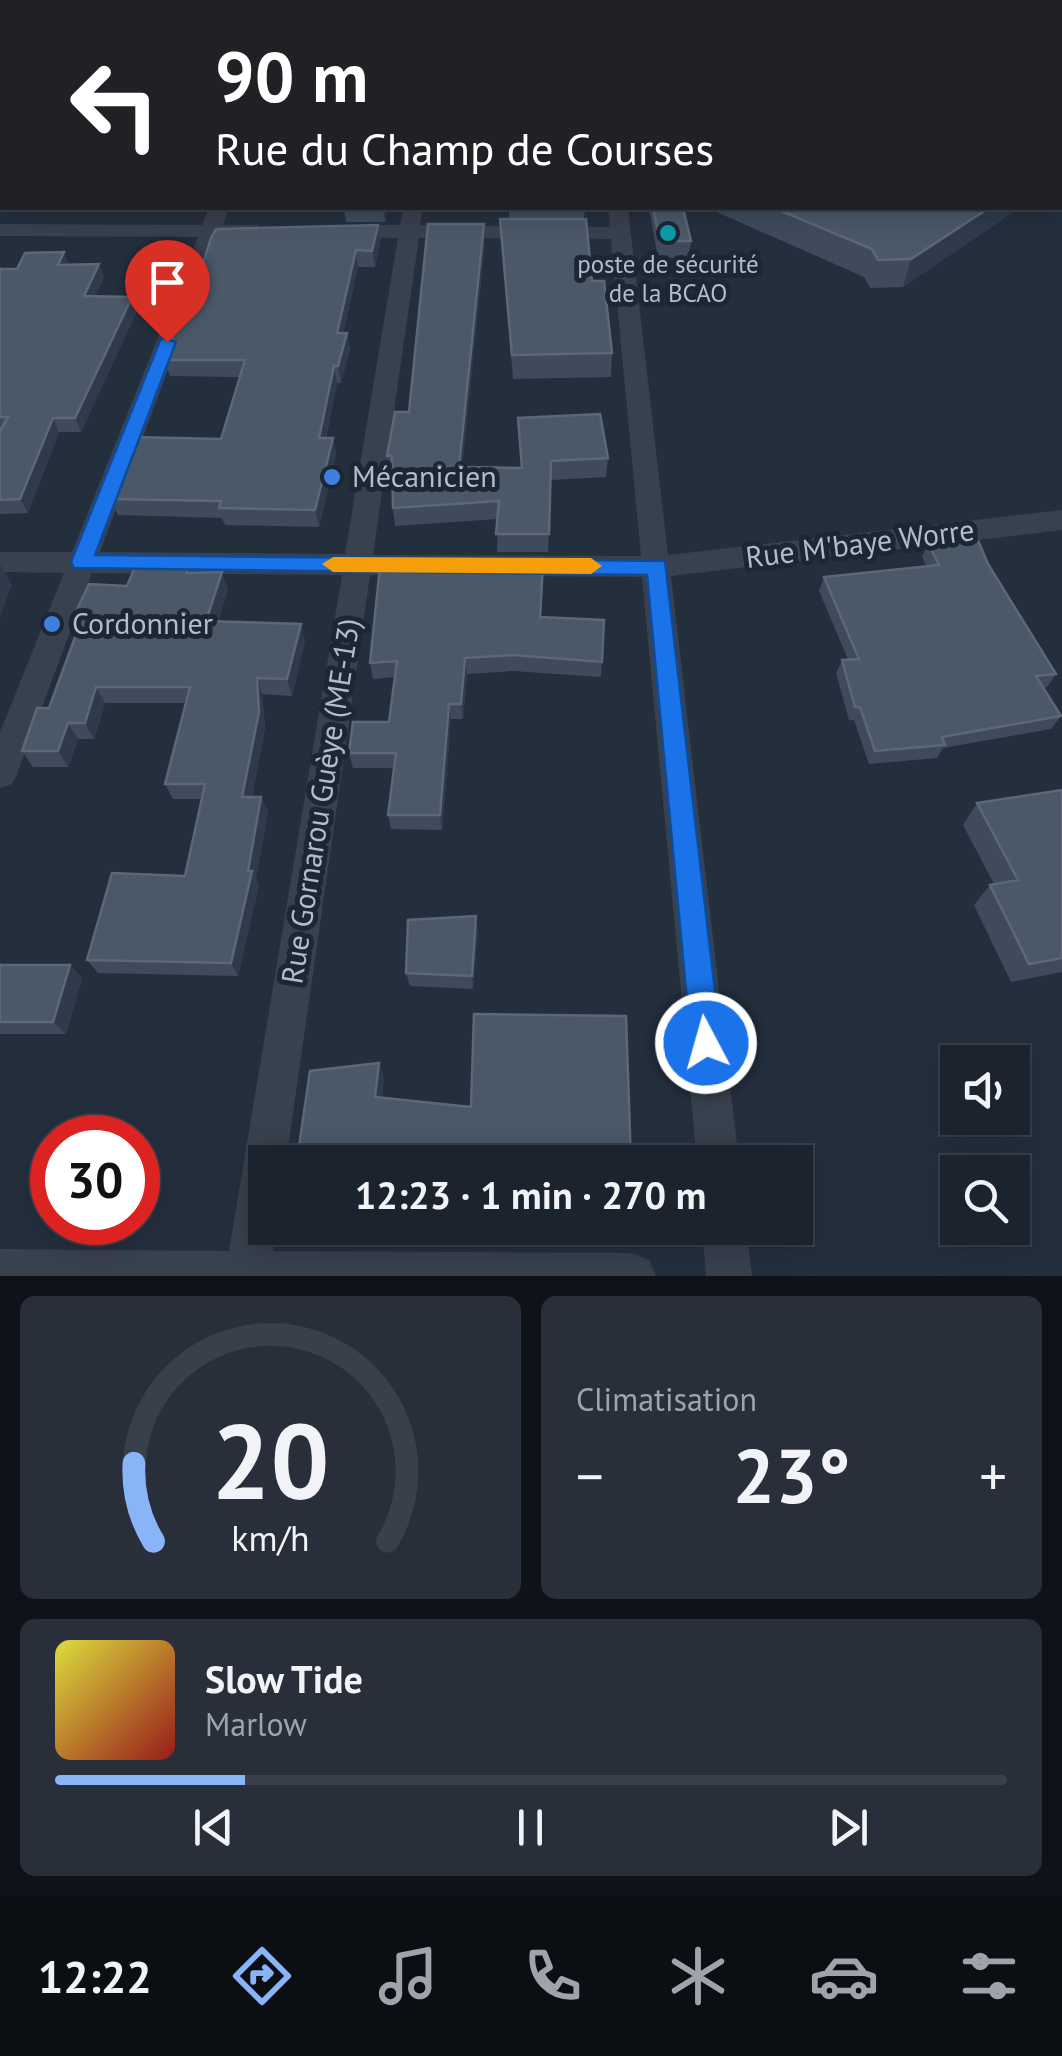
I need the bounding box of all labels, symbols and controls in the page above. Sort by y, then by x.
text: 90 m [215,31,368,121]
icon: left [50,40,180,170]
text: Rue du Champ de Courses [215,119,714,177]
marker: poste de sécurité de la BCAO [657,222,679,244]
pin [125,240,210,343]
place label: poste de sécurité de la BCAO [577,248,759,309]
icon: arrive [140,255,195,310]
place label: Mécanicien [352,456,497,495]
marker: Mécanicien [321,466,343,488]
street label: Rue M'baye Worre [743,509,976,576]
place label: Cordonnier [72,603,213,642]
marker: Cordonnier [41,613,63,635]
street label: Rue Gornarou Guèye (ME-13) [271,615,368,986]
position arrow [654,991,758,1095]
map controls [940,1045,1030,1245]
button: sound [940,1045,1030,1135]
speed limit sign: 30 [30,1115,160,1245]
button: search [940,1155,1030,1245]
text: 12:23 · 1 min · 270 m [355,1170,706,1219]
text: Climatisation [576,1378,757,1420]
text: 20 [212,1393,329,1528]
text: 23° [733,1427,850,1524]
text: − [576,1440,604,1511]
text: + [979,1440,1007,1511]
text: km/h [231,1515,310,1561]
text: Slow Tide [205,1654,363,1703]
text: Marlow [205,1703,307,1745]
icon: previous [186,1800,241,1855]
icon: pause [503,1800,558,1855]
icon: next [821,1800,876,1855]
icon: directions [227,1941,297,2011]
icon: music [373,1941,443,2011]
icon: phone [518,1941,588,2011]
icon: climate [663,1941,733,2011]
icon: car [809,1941,879,2011]
icon: filters [954,1941,1024,2011]
text: 12:22 [38,1947,152,2005]

